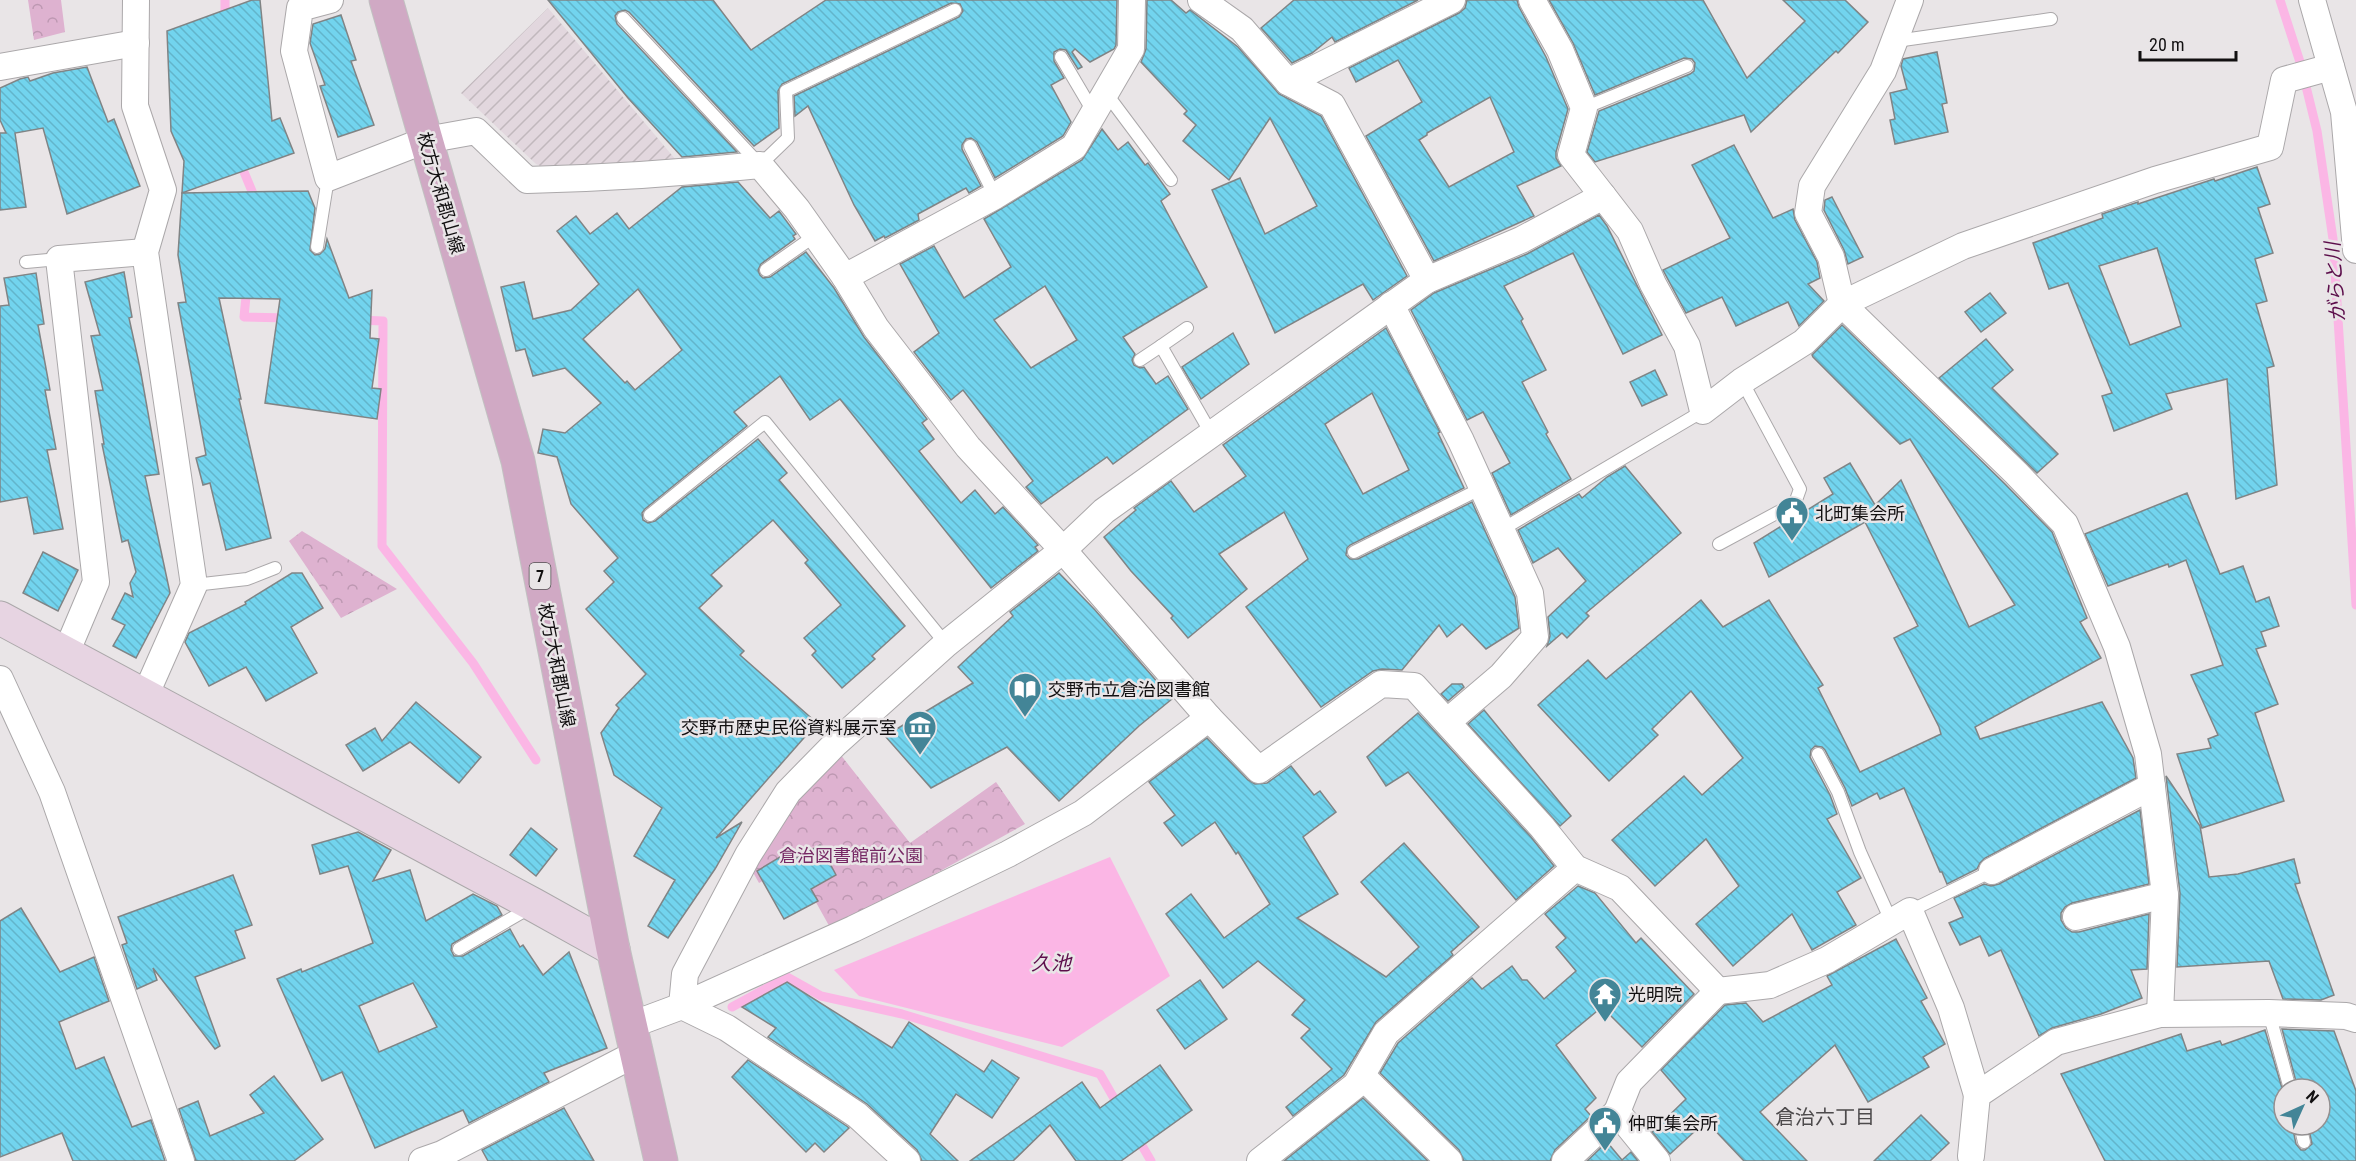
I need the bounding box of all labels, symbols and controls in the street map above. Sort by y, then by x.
scale bar [2140,24,2236,62]
text: 20 m [2149,34,2184,55]
street label: 枚方大和郡山線 [414,130,468,256]
water label: がらと川 [2320,239,2350,323]
public building icon: 北町集会所 [1774,495,1810,542]
place label: 北町集会所 [1815,503,1905,524]
road number: 7 [530,563,550,589]
street label: 枚方大和郡山線 [535,601,579,729]
library icon: 交野市立倉治図書館 [1007,671,1043,718]
place label: 交野市立倉治図書館 [1048,679,1210,700]
museum icon: 交野市歴史民俗資料展示室 [902,709,938,756]
place label: 交野市歴史民俗資料展示室 [681,717,897,738]
park label: 倉治図書館前公園 [779,845,923,866]
water label: 久池 [1031,951,1073,975]
temple icon: 光明院 [1587,976,1623,1023]
place label: 光明院 [1628,984,1682,1005]
north arrow [2272,1077,2332,1137]
text: N [2302,1087,2322,1107]
public building icon: 仲町集会所 [1587,1105,1623,1152]
district label: 倉治六丁目 [1775,1105,1875,1129]
place label: 仲町集会所 [1628,1113,1718,1134]

